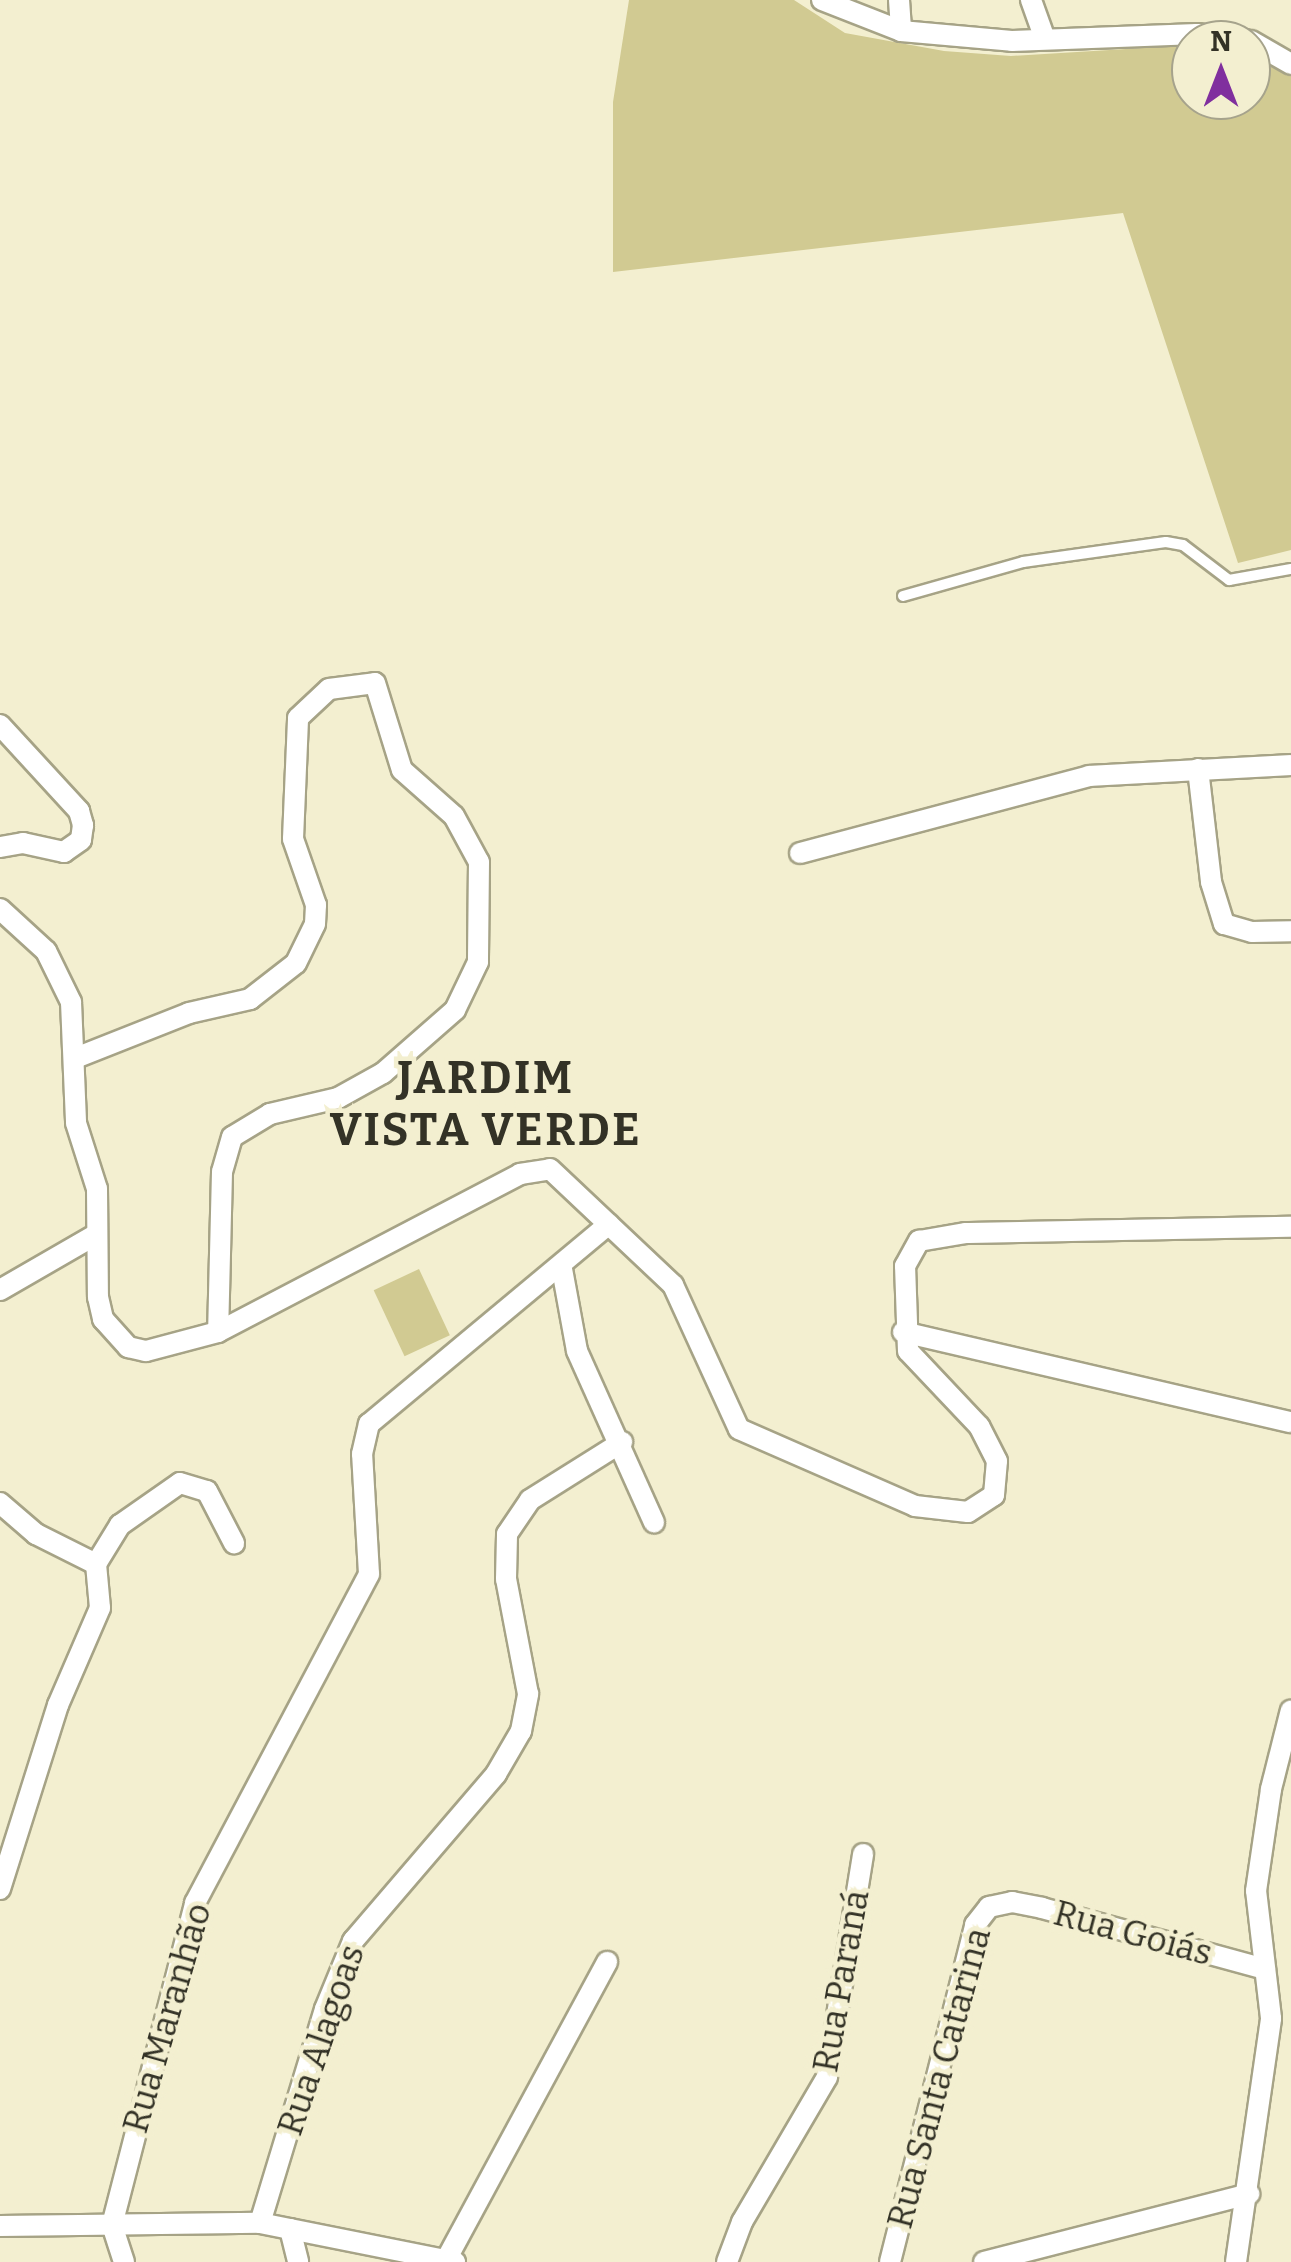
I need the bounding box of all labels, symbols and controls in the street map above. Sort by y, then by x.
north arrow [1171,20,1271,120]
text: N [1210,25,1232,58]
district label: JARDIM VISTA VERDE [330,1052,642,1158]
street label: Rua Paraná [804,1887,878,2075]
street label: Rua Goiás [1049,1892,1217,1974]
street label: Rua Maranhão [114,1898,220,2138]
street label: Rua Santa Catarina [879,1923,999,2233]
street label: Rua Alagoas [269,1939,373,2141]

